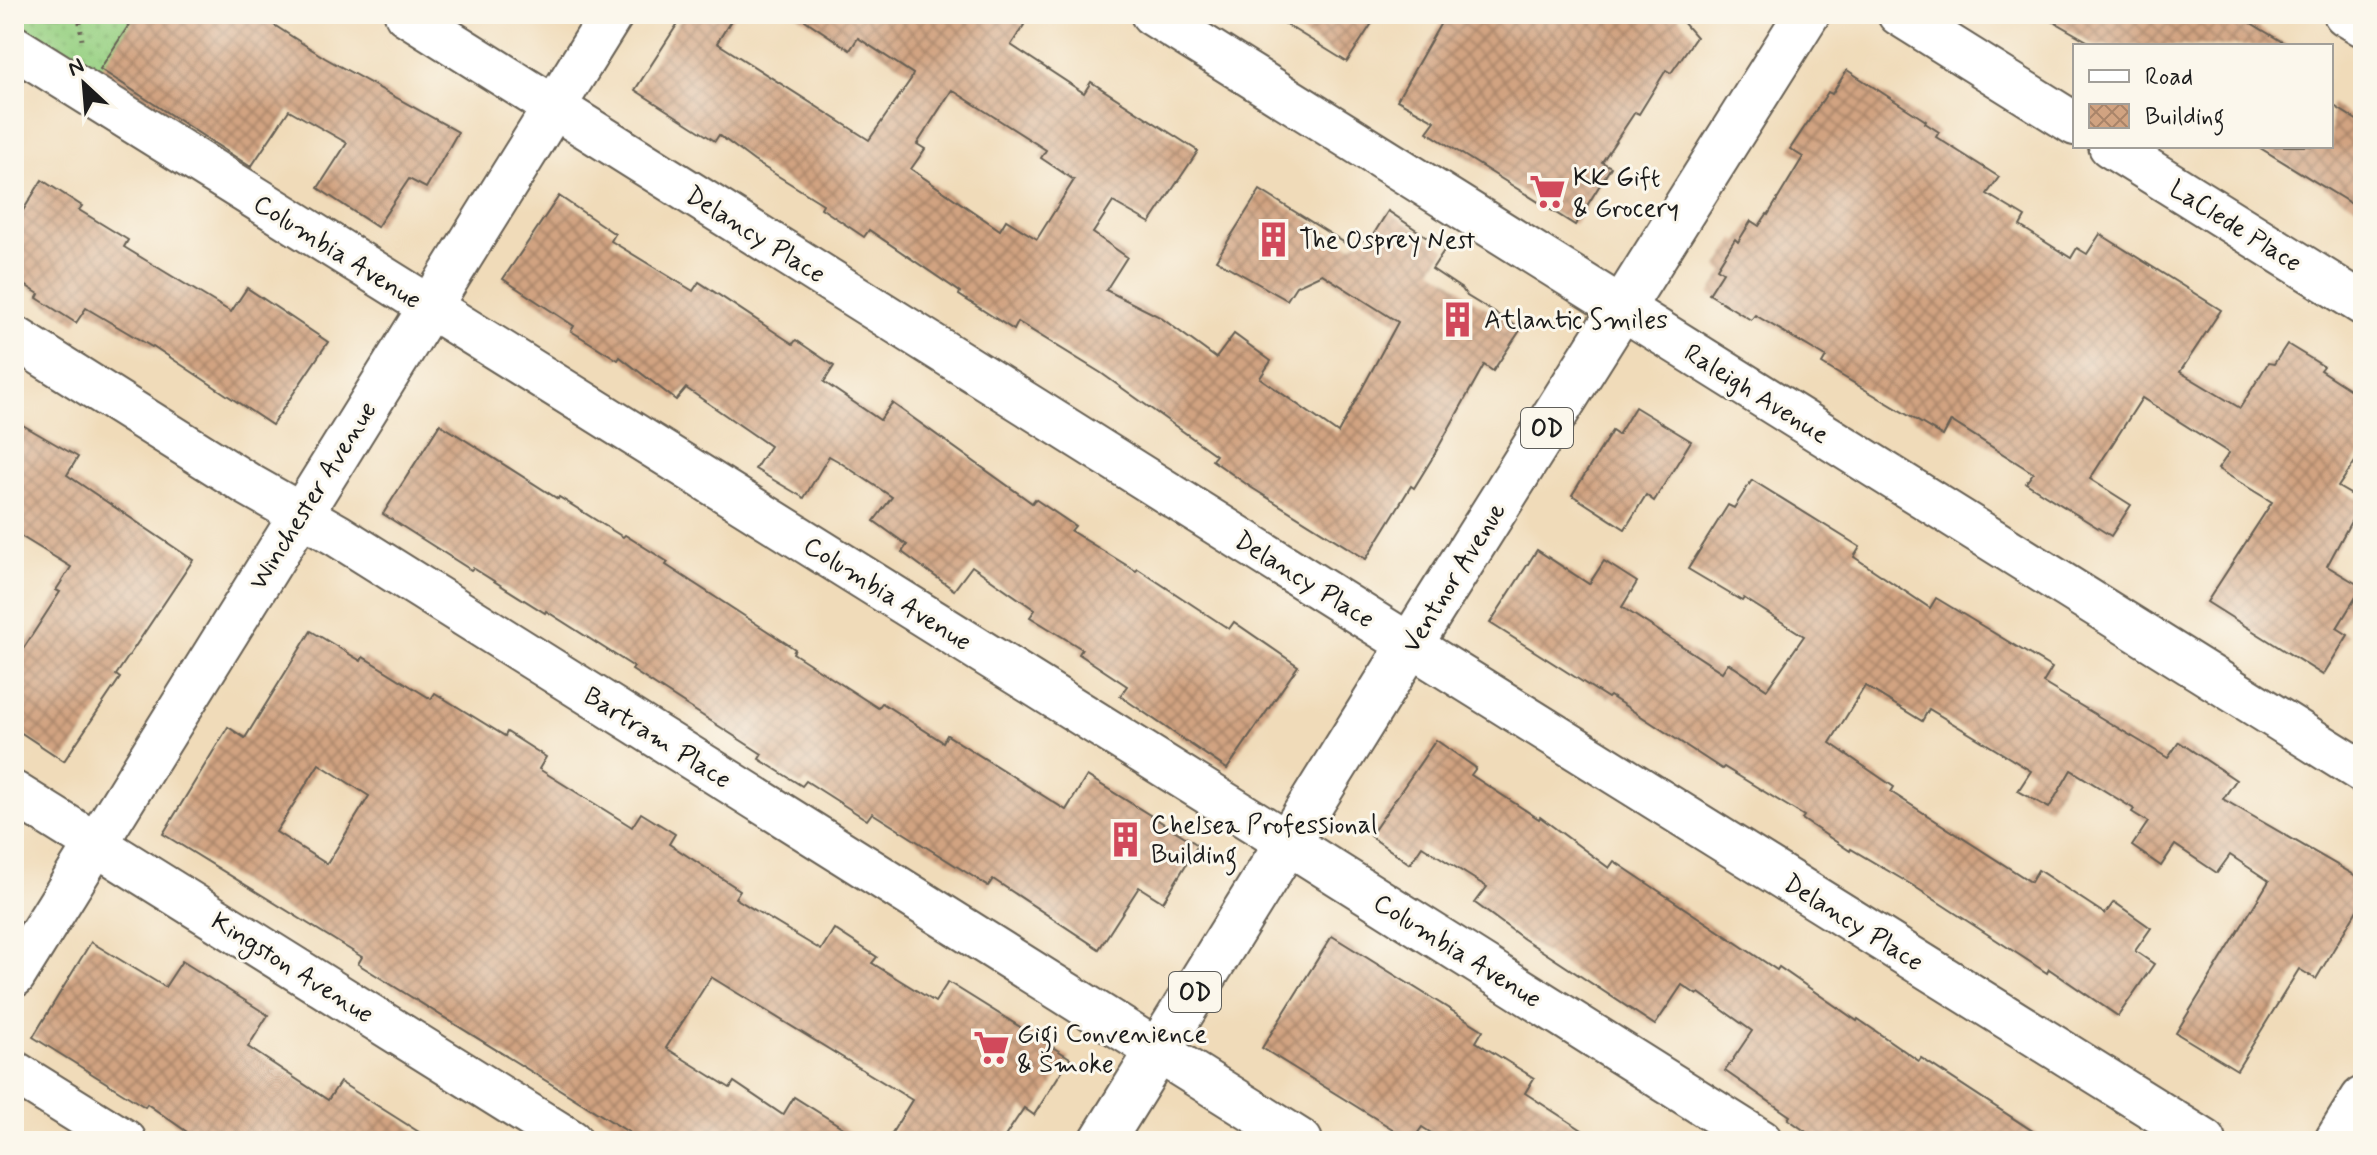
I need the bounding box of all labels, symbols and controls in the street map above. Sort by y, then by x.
north arrow [44,44,124,124]
legend [2073,44,2333,148]
text: N [63,52,89,84]
text: Road [2145,62,2193,93]
text: Building [2145,102,2225,136]
place label: KK Gift & Grocery [1573,162,1679,226]
supermarket icon: KK Gift & Grocery [1528,173,1566,211]
street label: LaClede Place [2162,173,2308,281]
street label: Delancy Place [678,179,831,292]
street label: Columbia Avenue [247,187,427,318]
building icon: The Osprey Nest [1254,220,1292,258]
place label: The Osprey Nest [1299,224,1475,258]
building icon: Atlantic Smiles [1439,300,1477,338]
place label: Atlantic Smiles [1484,304,1668,338]
street label: Raleigh Avenue [1677,337,1835,453]
street label: Winchester Avenue [242,395,385,597]
road number: OD [1521,408,1573,448]
street label: Ventnor Avenue [1395,496,1514,660]
street label: Delancy Place [1227,524,1380,637]
street label: Columbia Avenue [797,529,977,660]
street label: Bartram Place [577,680,737,798]
place label: Chelsea Professional Building [1151,809,1377,876]
building icon: Chelsea Professional Building [1106,820,1144,858]
street label: Delancy Place [1776,867,1929,980]
street label: Columbia Avenue [1367,886,1547,1017]
street label: Kingston Avenue [203,905,380,1034]
road number: OD [1169,972,1221,1012]
place label: Gigi Convenience & Smoke [1017,1018,1207,1082]
supermarket icon: Gigi Convenience & Smoke [972,1029,1010,1067]

